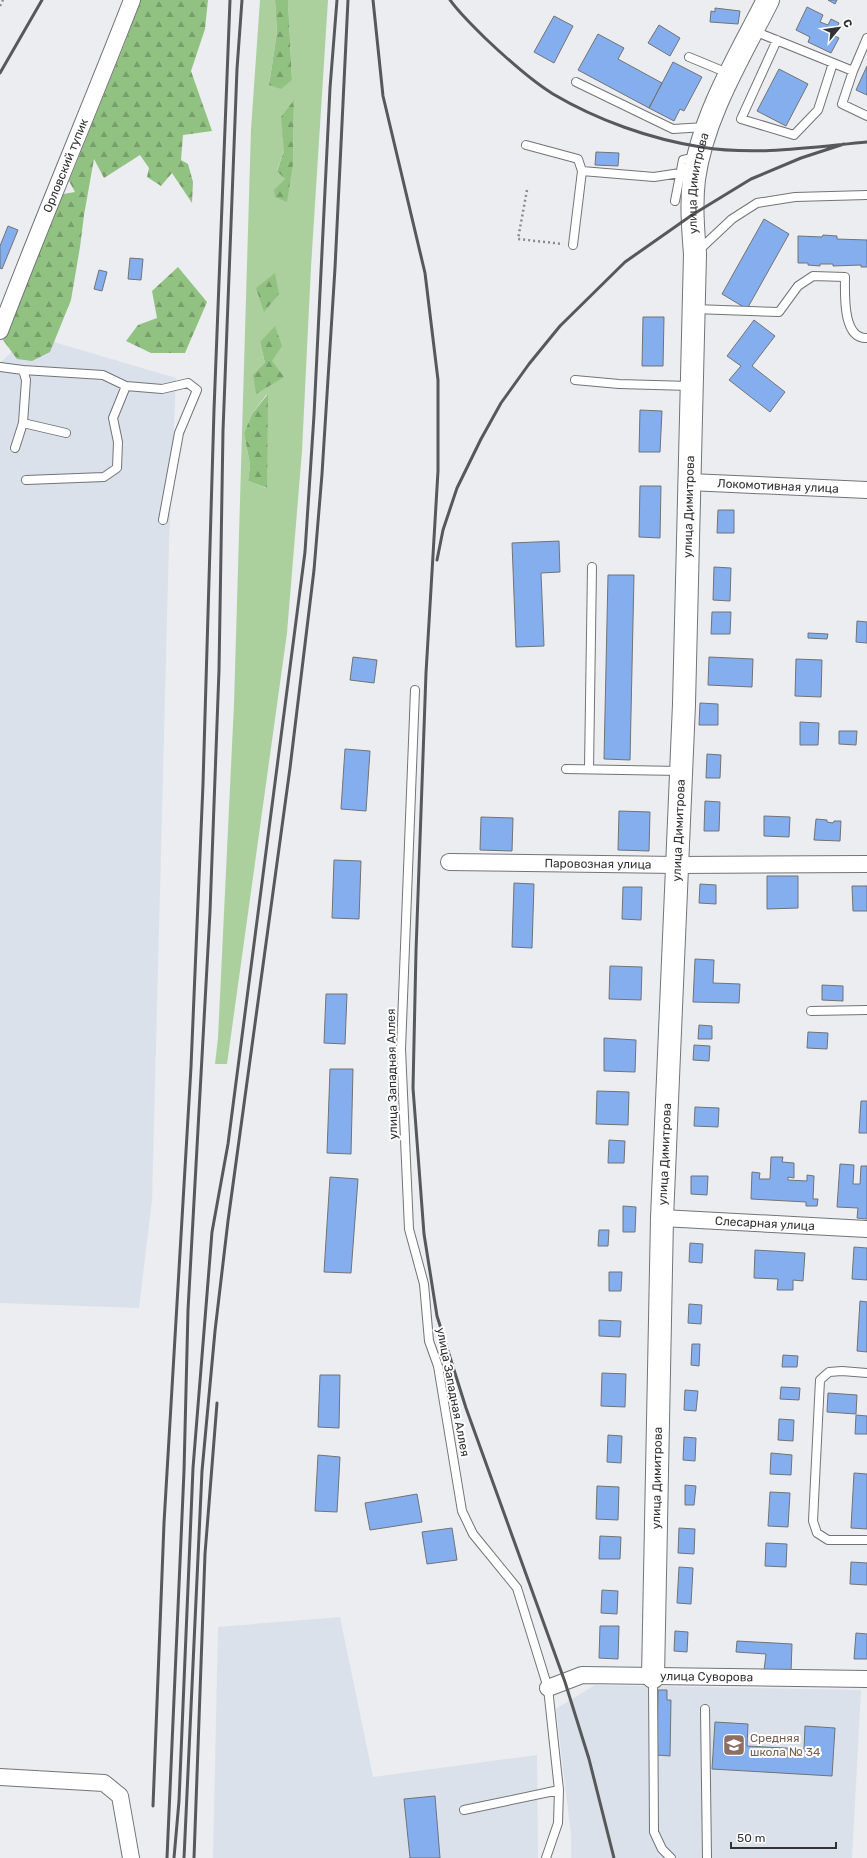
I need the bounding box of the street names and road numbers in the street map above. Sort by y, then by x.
street label: Орловский тупик [40,116,91,215]
street label: улица Димитрова [685,131,712,234]
street label: улица Димитрова [681,455,697,558]
street label: Локомотивная улица [717,476,839,496]
street label: улица Димитрова [669,779,688,882]
street label: Паровозная улица [544,856,652,872]
street label: улица Западная Аллея [384,1008,400,1140]
street label: улица Димитрова [656,1103,674,1206]
street label: Слесарная улица [715,1214,815,1233]
street label: улица Западная Аллея [434,1326,472,1458]
street label: улица Димитрова [649,1427,665,1529]
street label: улица Суворова [660,1669,753,1684]

